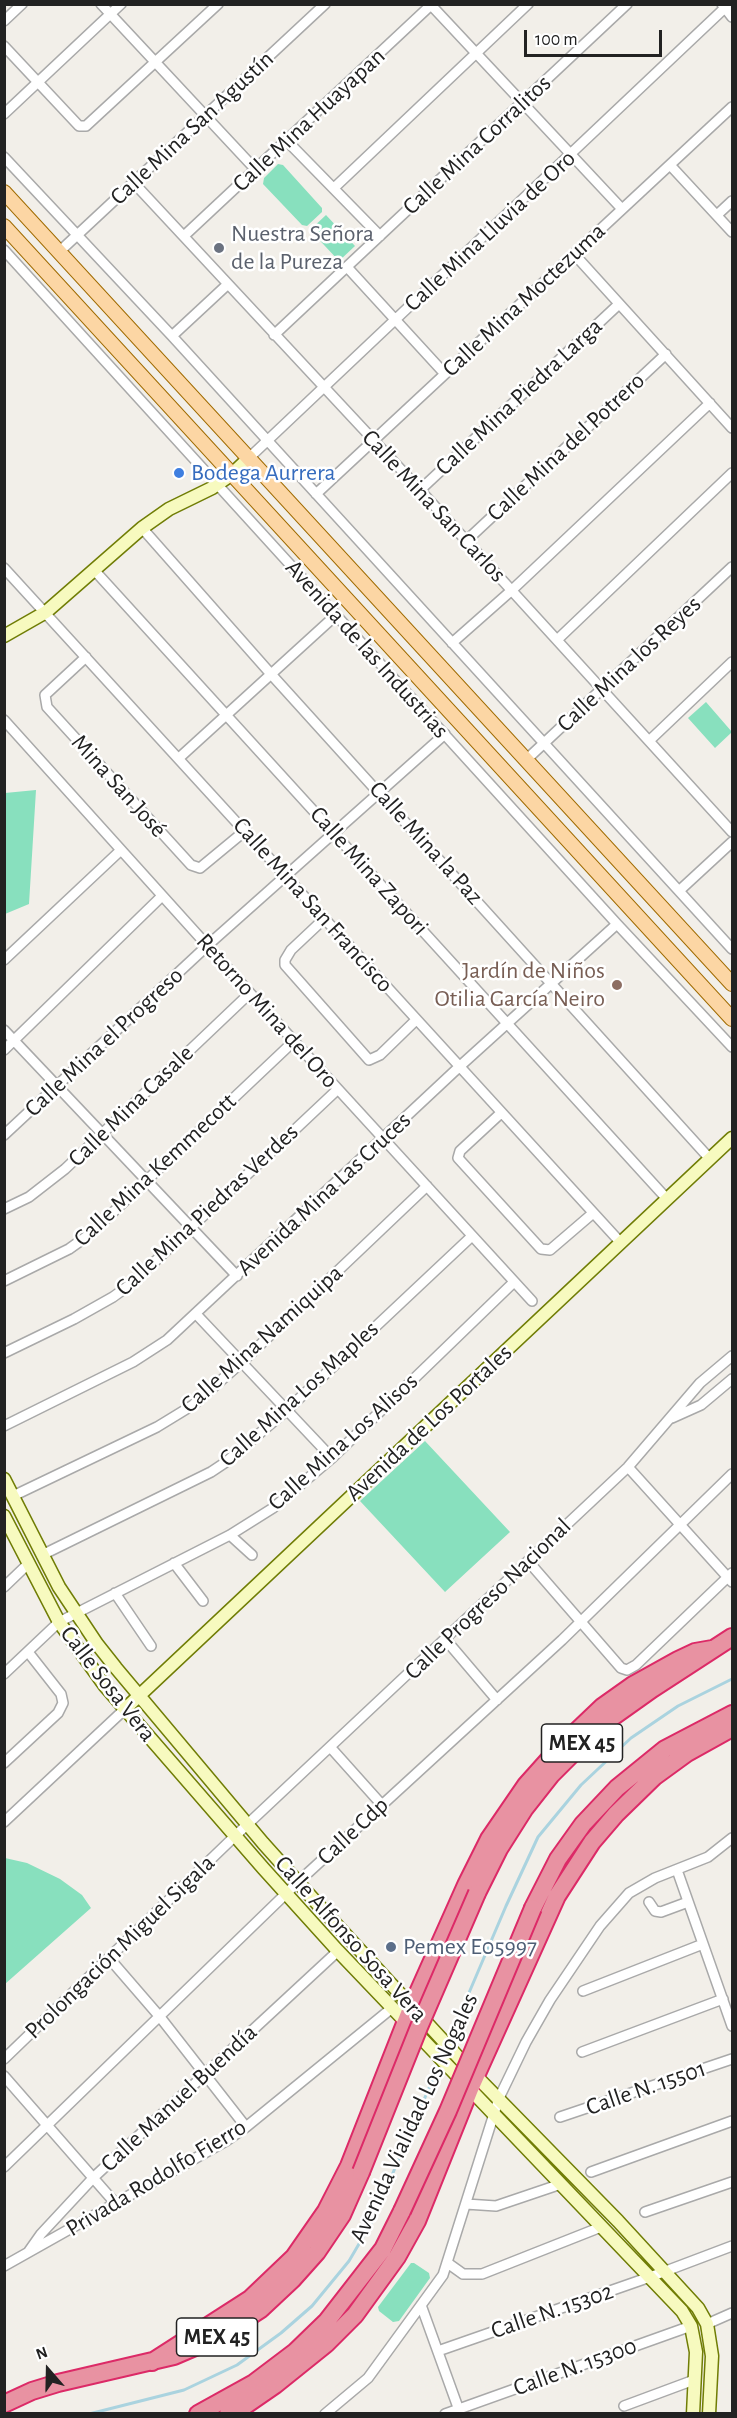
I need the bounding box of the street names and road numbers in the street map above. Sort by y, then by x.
street label: Calle Mina Huayapan [227,42,391,198]
street label: Calle Mina San Agustín [104,45,280,211]
street label: Calle Mina Corralitos [397,69,557,221]
street label: Calle Mina Lluvia de Oro [398,144,582,318]
street label: Calle Mina Moctezuma [436,217,612,383]
street label: Calle Mina Piedra Larga [429,312,609,482]
street label: Calle Mina del Potrero [481,366,651,528]
street label: Calle Mina San Carlos [356,424,512,588]
street label: Avenida de las Industrias [279,554,455,744]
street label: Calle Mina los Reyes [551,590,707,738]
street label: Mina San José [65,728,173,844]
street label: Calle Mina la Paz [363,775,489,911]
street label: Calle Mina Zapori [304,801,434,941]
street label: Calle Mina San Francisco [227,811,399,999]
street label: Retorno Mina del Oro [190,928,344,1094]
street label: Calle Mina el Progreso [19,961,189,1123]
street label: Calle Mina Casale [62,1039,200,1173]
street label: Calle Mina Kemmecott [68,1087,242,1253]
street label: Avenida Mina Las Cruces [231,1106,417,1282]
street label: Calle Mina Piedras Verdes [110,1118,304,1302]
street label: Calle Mina Namiquipa [175,1259,349,1419]
street label: Calle Mina Los Maples [213,1315,385,1473]
street label: Avenida de Los Portales [340,1338,518,1508]
street label: Calle Mina Los Alisos [262,1367,424,1517]
street label: Calle Progreso Nacional [399,1512,577,1686]
street label: Calle Sosa Vera [54,1620,162,1748]
road number: MEX 45 [542,1724,622,1762]
street label: Calle Cdp [311,1791,395,1871]
street label: Prolongación Miguel Sigala [19,1849,221,2045]
street label: Calle Alfonso Sosa Vera [269,1850,433,2028]
street label: Avenida Vialidad Los Nogales [343,1989,485,2247]
street label: Calle Manuel Buendía [95,2018,263,2178]
street label: Calle N. 15501 [582,2054,710,2122]
street label: Privada Rodolfo Fierro [61,2113,251,2243]
street label: Calle N. 15302 [487,2277,617,2345]
road number: MEX 45 [176,2318,258,2356]
street label: Calle N. 15300 [509,2331,641,2403]

